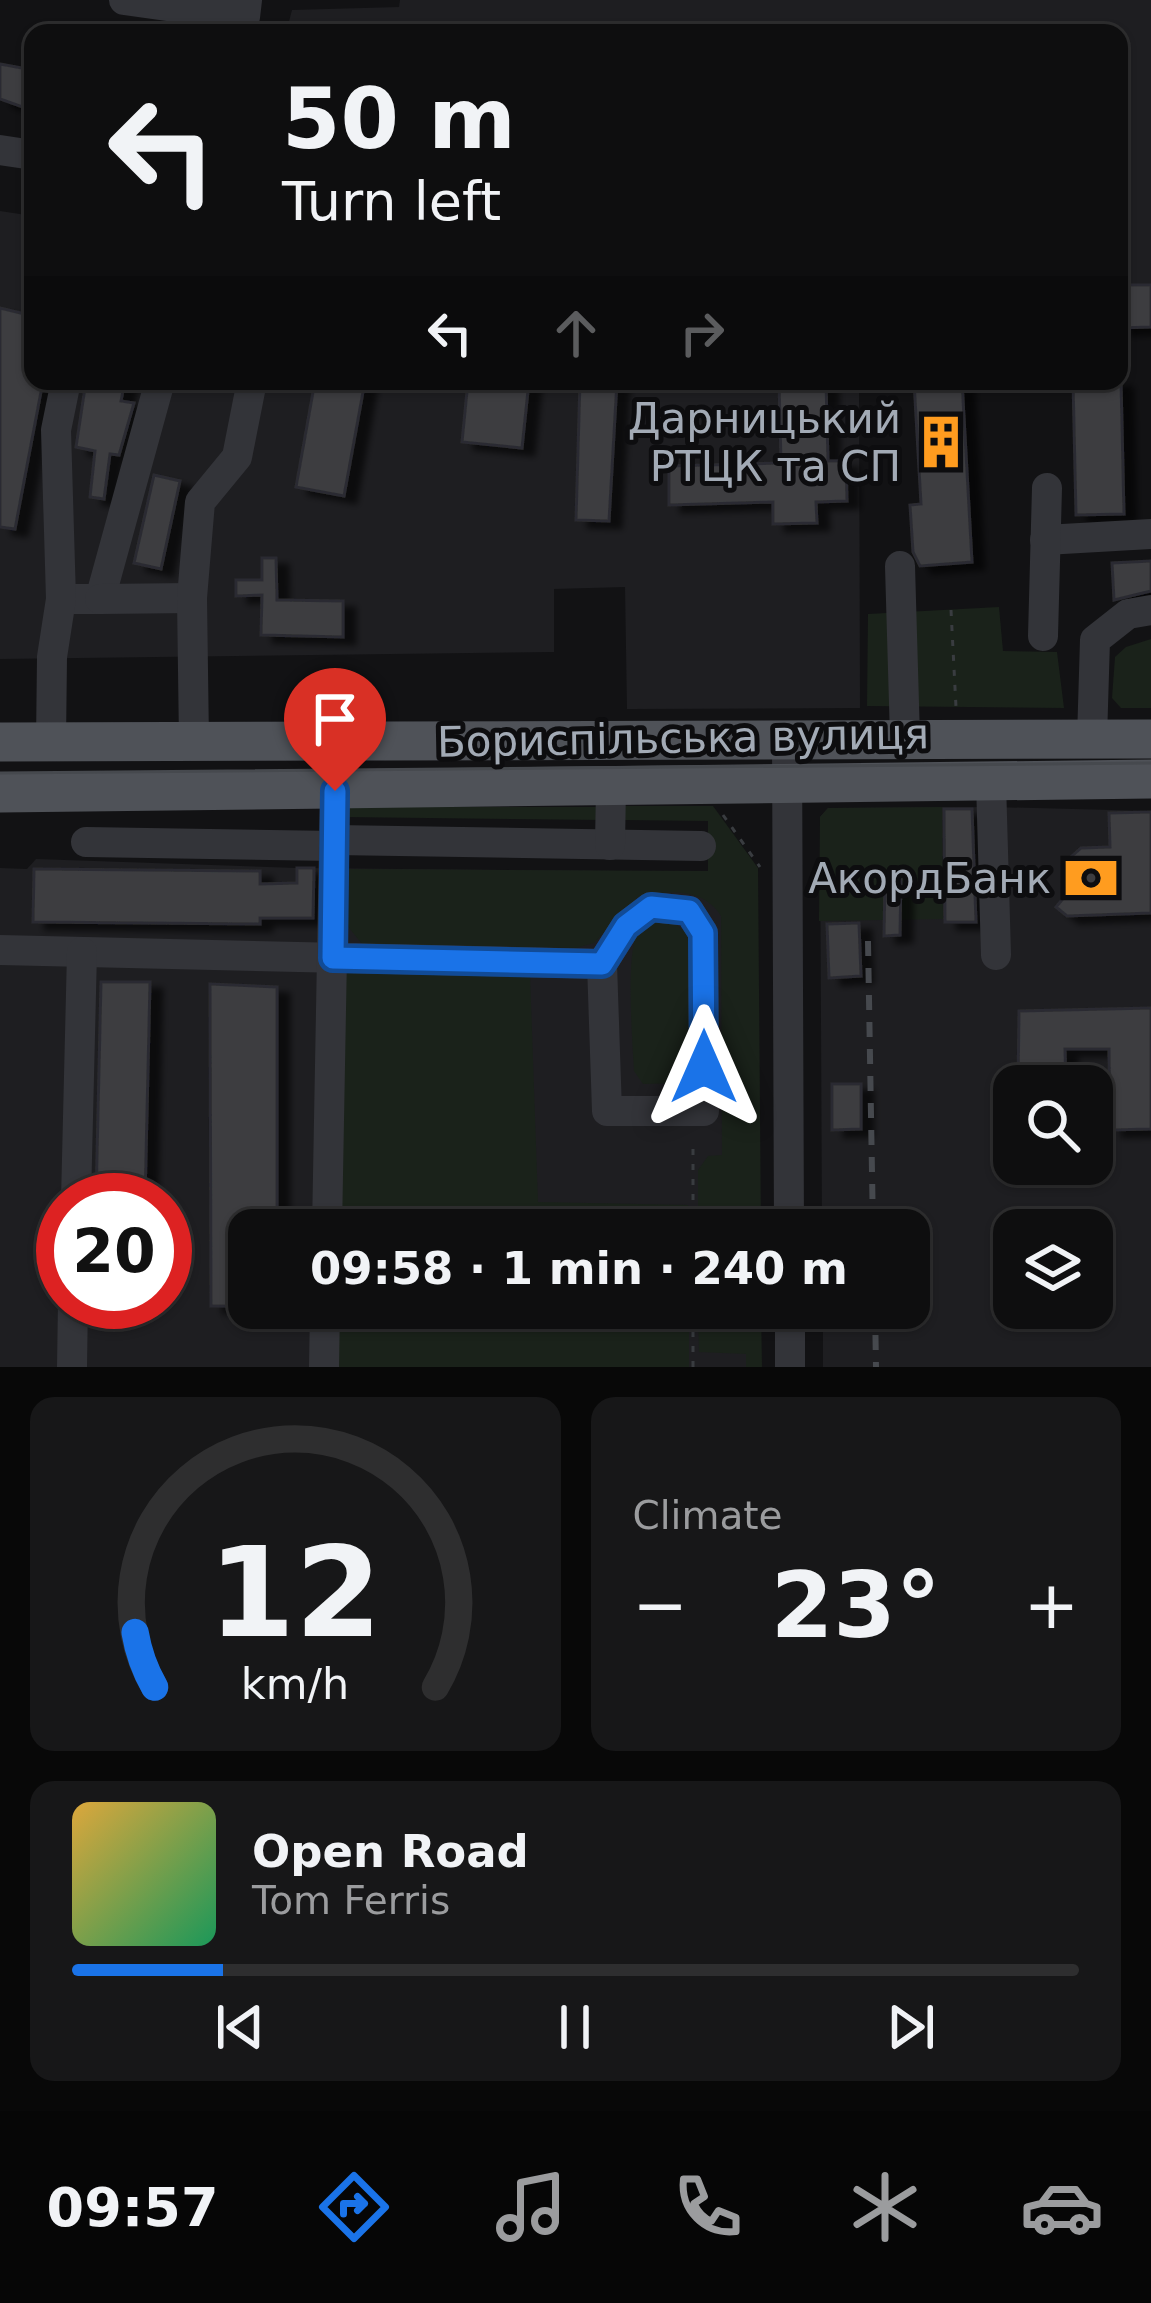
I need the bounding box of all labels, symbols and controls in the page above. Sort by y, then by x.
text: 50 m [282,70,516,168]
icon: left [84,72,240,228]
text: Turn left [282,170,501,233]
icon: left [417,300,483,366]
icon: ahead [543,300,609,366]
icon: right [669,300,735,366]
place label: Дарницький РТЦК та СП [628,394,901,491]
building icon: Дарницький РТЦК та СП [912,413,970,471]
pin [284,668,386,791]
icon: arrive [302,686,368,752]
street label: Бориспільська вулиця [437,709,929,767]
bank icon: АкордБанк [1062,849,1120,907]
place label: АкордБанк [808,854,1051,903]
position arrow [641,1004,767,1130]
map controls [993,1065,1113,1329]
button: search [993,1065,1113,1185]
speed limit sign: 20 [36,1173,192,1329]
button: layers [993,1209,1113,1329]
text: 09:58 · 1 min · 240 m [310,1242,848,1295]
text: Climate [633,1493,783,1538]
text: 12 [208,1520,382,1665]
text: 23° [771,1553,941,1658]
text: − [633,1567,688,1644]
text: + [1024,1567,1079,1644]
text: km/h [241,1659,349,1709]
text: Open Road [252,1825,529,1878]
text: Tom Ferris [252,1878,450,1923]
icon: previous [207,1994,273,2060]
icon: pause [542,1994,608,2060]
icon: next [878,1994,944,2060]
icon: directions [312,2165,396,2249]
icon: music [489,2165,573,2249]
icon: phone [666,2165,750,2249]
icon: climate [843,2165,927,2249]
icon: car [1020,2165,1104,2249]
text: 09:57 [47,2176,218,2239]

